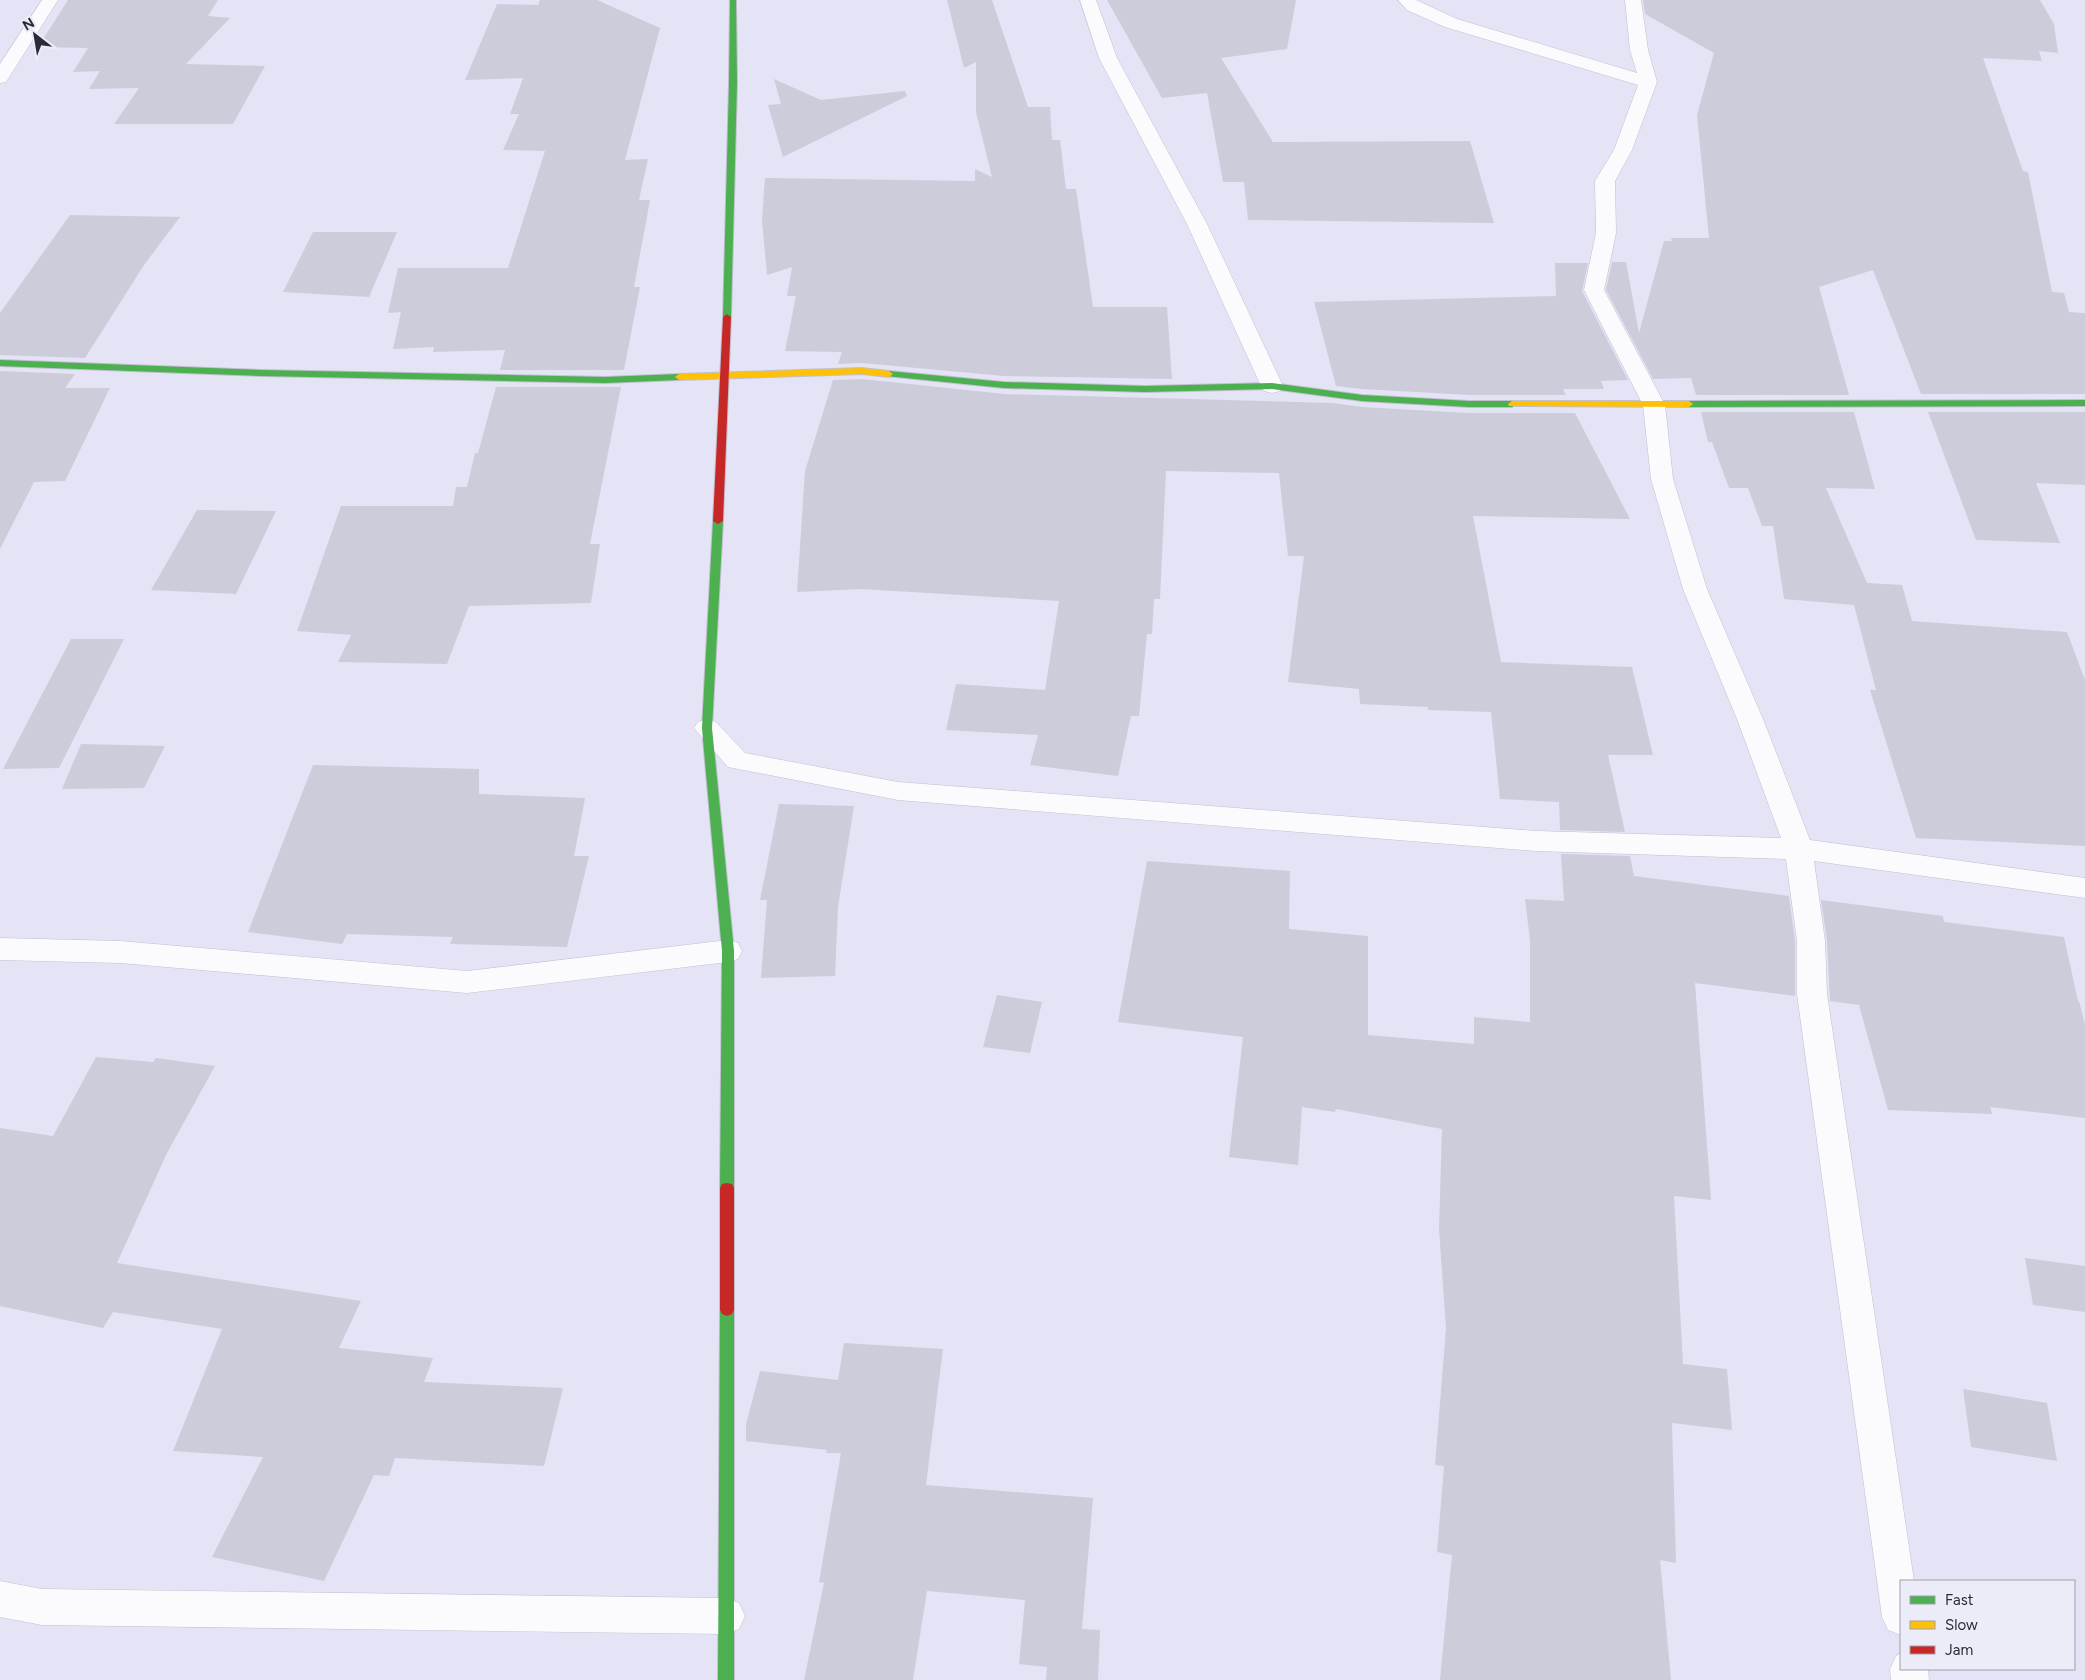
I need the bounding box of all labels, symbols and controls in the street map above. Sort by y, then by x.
north arrow [10,10,60,60]
text: N [20,14,38,34]
legend [1900,1580,2075,1670]
text: Fast [1945,1591,1974,1609]
text: Slow [1945,1616,1978,1634]
text: Jam [1945,1641,1973,1659]

